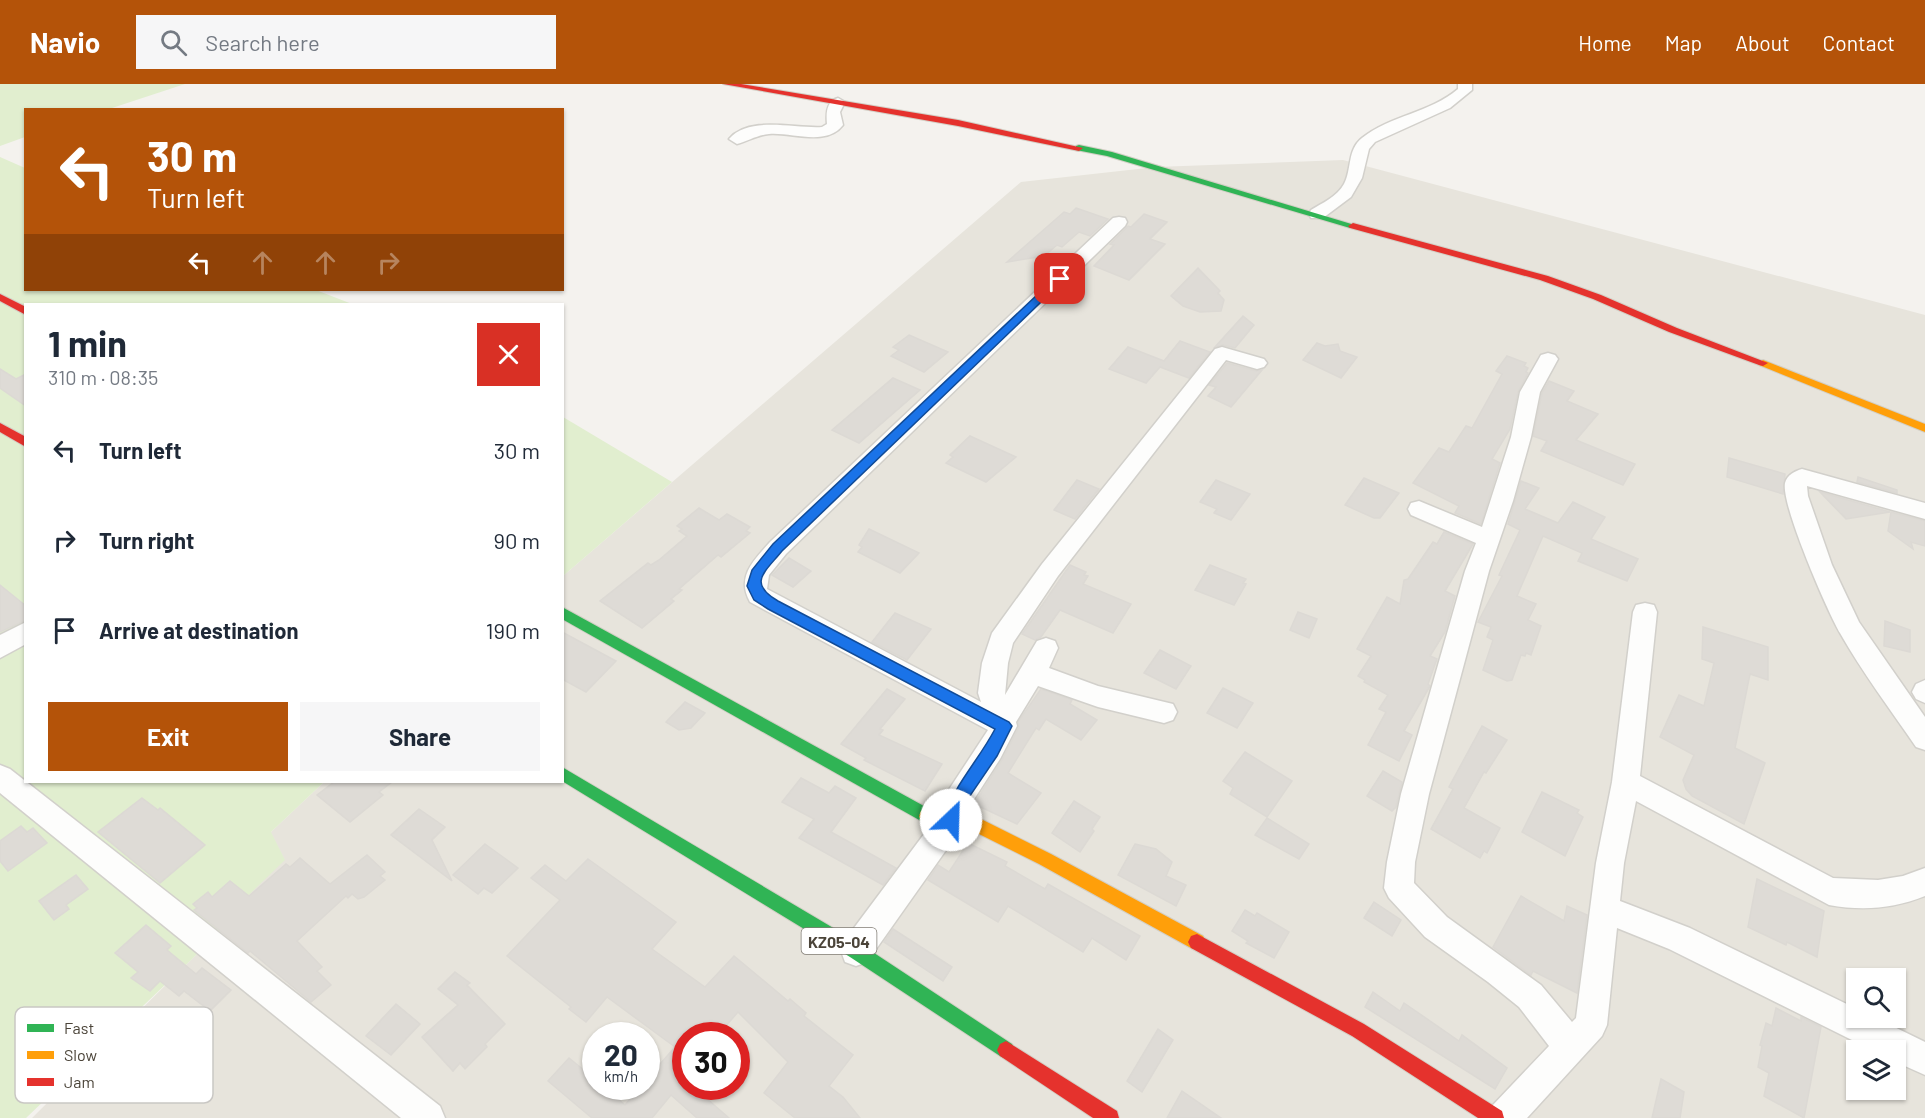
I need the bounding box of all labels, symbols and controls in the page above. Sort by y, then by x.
search box [136,15,556,69]
text: Navio [30,25,100,59]
icon: search [157,26,190,59]
text: Search here [205,29,320,55]
text: Home [1578,30,1632,55]
text: Map [1665,30,1702,55]
text: About [1735,30,1790,55]
text: Contact [1823,30,1895,55]
text: 30 m [147,130,237,180]
icon: left [48,132,126,210]
text: Turn left [147,181,245,213]
icon: left [183,246,216,279]
icon: ahead [246,246,279,279]
icon: ahead [309,246,342,279]
icon: right [372,246,405,279]
pin [1034,253,1085,304]
icon: arrive [1043,262,1076,295]
text: 1 min [48,321,127,364]
button: close [477,323,540,386]
text: 310 m · 08:35 [48,365,158,389]
icon: left [48,434,81,467]
text: Turn left [99,437,182,463]
text: 30 m [494,437,540,463]
icon: right [48,524,81,557]
text: Turn right [99,527,194,553]
text: 90 m [494,527,540,553]
icon: arrive [48,614,81,647]
text: Arrive at destination [99,617,298,643]
text: 190 m [486,617,540,643]
button: Exit [48,702,288,771]
button: Share [300,702,540,771]
position arrow [919,788,983,852]
road number: KZ05-04 [802,928,876,954]
map controls [1846,968,1906,1100]
button: search [1846,968,1906,1028]
legend [15,1007,213,1103]
text: Fast [64,1018,94,1037]
speed limit sign: 30 [672,1022,750,1100]
text: 20 [604,1036,638,1072]
button: layers [1846,1040,1906,1100]
text: Slow [64,1045,97,1064]
text: km/h [604,1067,638,1085]
text: Jam [64,1072,95,1091]

